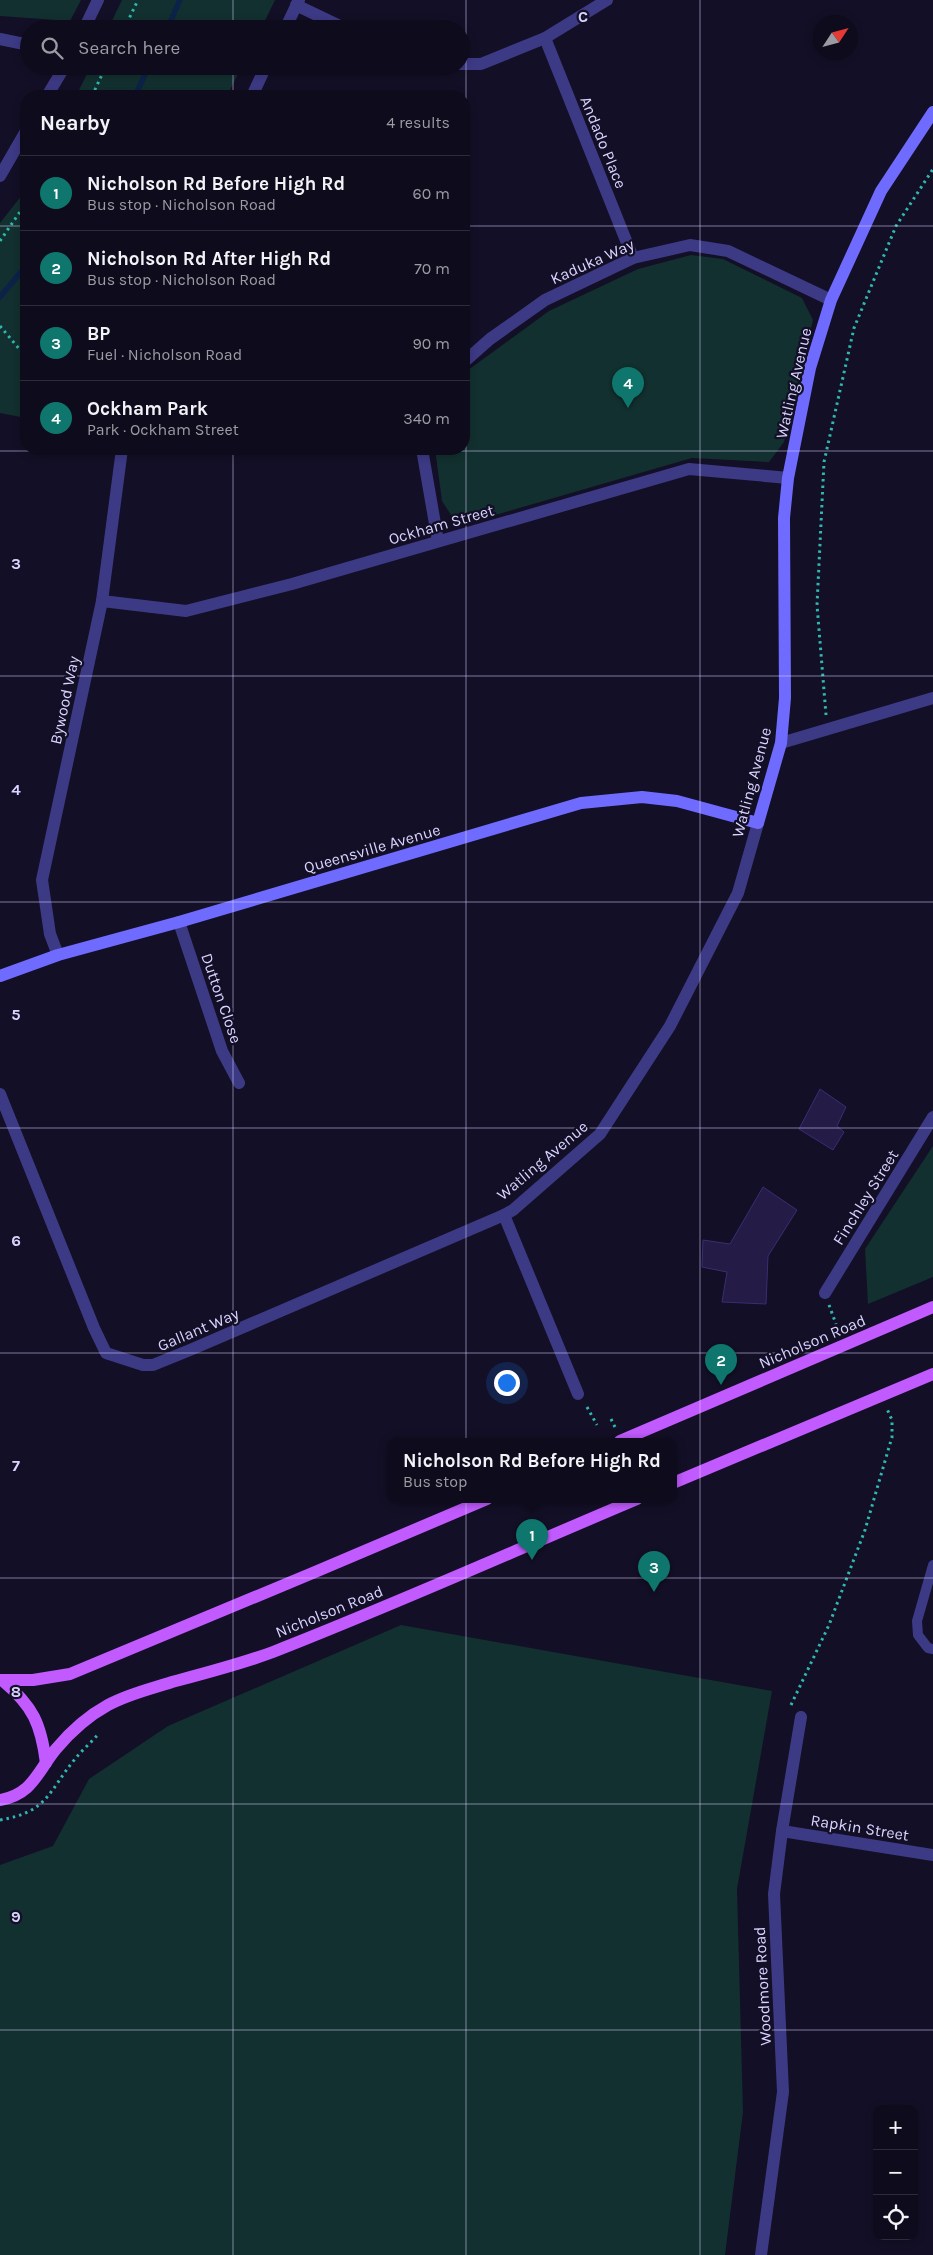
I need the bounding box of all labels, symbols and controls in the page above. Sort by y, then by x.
text: C [578,7,588,26]
north arrow [813,15,858,60]
search box [20,20,470,75]
icon: search [38,34,66,62]
text: Search here [78,37,180,59]
street label: Andado Place [576,93,631,191]
text: Nearby [40,111,110,135]
text: 4 results [386,113,450,132]
text: Nicholson Rd Before High Rd [87,173,345,195]
text: 1 [53,184,59,203]
text: 60 m [413,184,450,203]
text: Bus stop · Nicholson Road [87,195,276,214]
street label: Kaduka Way [548,234,637,288]
text: Nicholson Rd After High Rd [87,248,331,270]
text: 2 [51,259,61,278]
text: 70 m [414,259,450,278]
text: Bus stop · Nicholson Road [87,270,276,289]
text: BP [87,323,110,345]
street label: Watling Avenue [772,326,815,440]
text: 3 [51,334,61,353]
text: 90 m [412,334,450,353]
text: Fuel · Nicholson Road [87,345,242,364]
pin: 4 [612,367,644,408]
text: Ockham Park [87,398,208,420]
text: 4 [51,409,61,428]
text: 340 m [403,409,450,428]
text: Park · Ockham Street [87,420,239,439]
street label: Ockham Street [386,500,496,549]
text: 3 [11,554,21,573]
street label: Bywood Way [46,654,83,746]
street label: Watling Avenue [728,725,775,839]
text: 4 [11,780,21,799]
street label: Queensville Avenue [302,820,443,877]
street label: Dutton Close [197,951,246,1046]
text: 5 [11,1005,21,1024]
street label: Watling Avenue [493,1117,592,1204]
street label: Finchley Street [829,1146,902,1248]
text: 6 [11,1231,21,1250]
street label: Gallant Way [155,1304,242,1355]
street label: Nicholson Road [756,1310,869,1373]
pin: 2 [705,1344,737,1385]
your location [494,1370,520,1396]
popup [387,1438,677,1503]
text: Nicholson Rd Before High Rd [403,1450,661,1472]
text: 7 [12,1456,20,1475]
text: Bus stop [403,1472,467,1491]
pin: 1 [516,1519,548,1560]
pin: 3 [638,1551,670,1592]
street label: Nicholson Road [273,1581,386,1642]
text: 8 [11,1682,21,1701]
street label: Rapkin Street [809,1810,910,1845]
text: 9 [11,1907,21,1926]
street label: Woodmore Road [750,1926,775,2046]
map controls [873,2105,918,2240]
button: + [873,2105,918,2150]
button: − [873,2150,918,2195]
button: locate [873,2195,918,2240]

